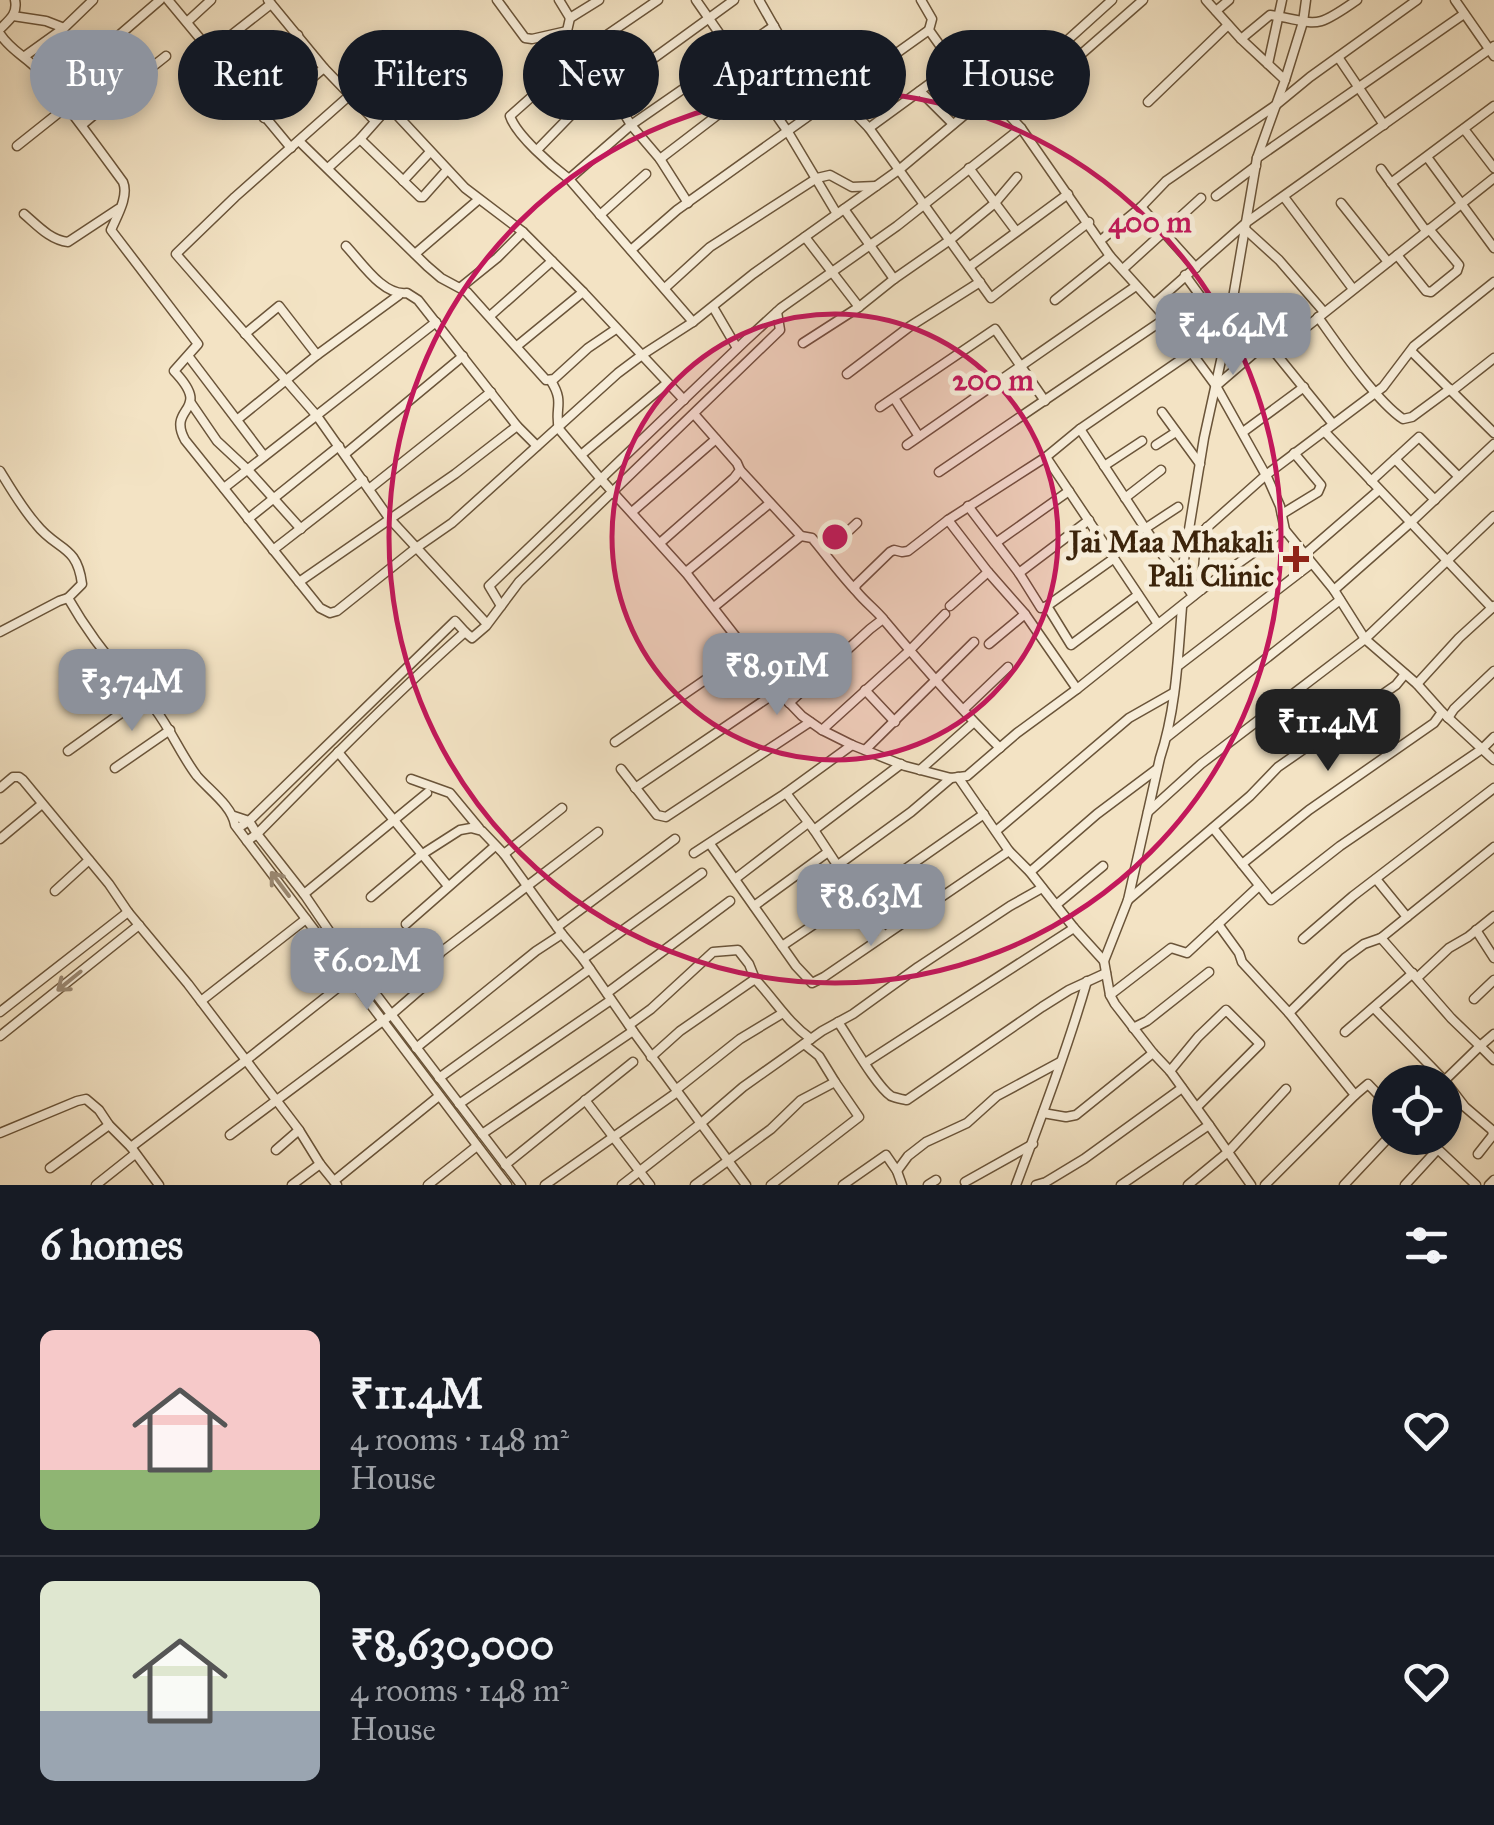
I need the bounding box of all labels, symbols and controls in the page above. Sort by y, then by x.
chip: Buy [30,30,158,120]
chip: Rent [178,30,318,120]
chip: Filters [338,30,503,120]
chip: New [523,30,659,120]
chip: Apartment [679,30,906,120]
chip: House [926,30,1090,120]
text: 400 m [1108,204,1192,240]
pin: ₹4.64M [1152,293,1314,378]
text: ₹4.64M [1178,306,1288,345]
text: 200 m [952,362,1034,398]
centre of rings [817,519,853,555]
place label: Jai Maa Mhakali Pali Clinic [1065,524,1275,594]
marker: Jai Maa Mhakali Pali Clinic [1283,546,1309,572]
pin: ₹8.91M [696,633,858,718]
text: ₹8.91M [725,646,829,685]
pin: ₹3.74M [51,649,213,734]
text: ₹3.74M [81,662,183,701]
pin: ₹11.4M [1247,689,1409,774]
text: ₹11.4M [1277,702,1379,741]
pin: ₹8.63M [790,864,952,949]
one-way arrow [269,871,290,898]
text: ₹8.63M [819,877,923,916]
pin: ₹6.02M [286,928,448,1013]
text: ₹6.02M [313,941,421,980]
one-way arrow [57,970,83,992]
map controls [1372,1065,1462,1155]
button: locate [1372,1065,1462,1155]
icon: filters [1399,1218,1454,1273]
text: 6 homes [40,1219,183,1271]
text: ₹11.4M [350,1368,483,1420]
icon: home [120,1370,240,1490]
icon: heart [1399,1403,1454,1458]
text: 4 rooms · 148 m² [350,1420,569,1459]
text: House [350,1459,436,1498]
text: ₹8,630,000 [350,1619,554,1671]
icon: home [120,1621,240,1741]
icon: heart [1399,1654,1454,1709]
text: 4 rooms · 148 m² [350,1671,569,1710]
text: House [350,1710,436,1749]

